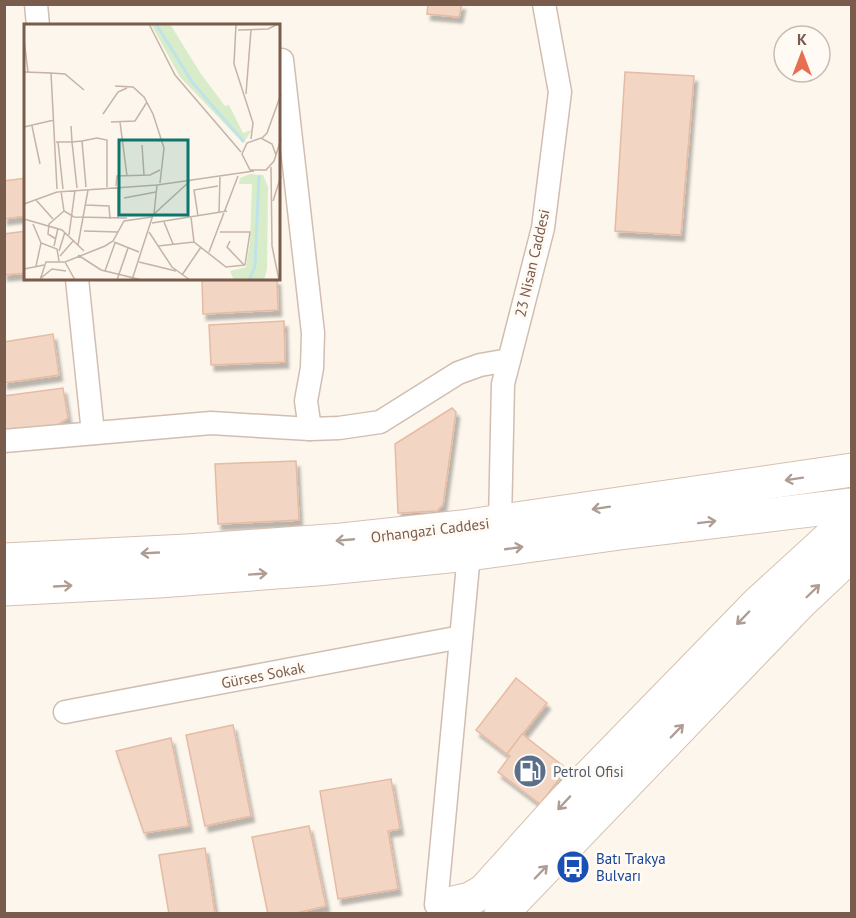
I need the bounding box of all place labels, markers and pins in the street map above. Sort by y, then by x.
fuel station icon: Petrol Ofisi [512,753,548,789]
place label: Petrol Ofisi [553,762,624,781]
bus stop icon: Batı Trakya Bulvarı [555,849,591,885]
place label: Batı Trakya Bulvarı [596,849,666,885]

